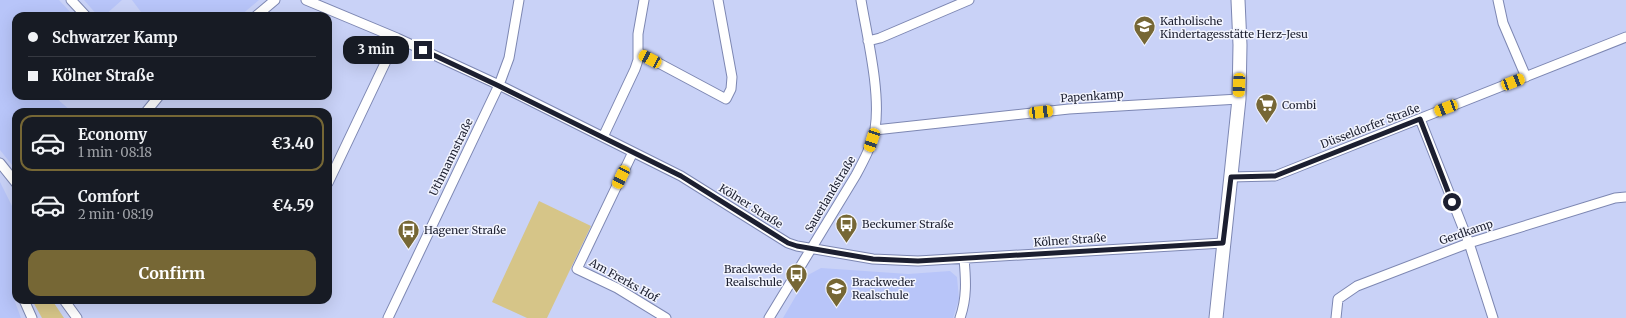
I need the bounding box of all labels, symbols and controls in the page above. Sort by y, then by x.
school or university icon: Katholische Kindertagesstätte Herz-Jesu [1132,14,1158,47]
place label: Katholische Kindertagesstätte Herz-Jesu [1160,14,1308,41]
text: Schwarzer Kamp [52,28,177,47]
callout: 3 min [343,36,409,64]
text: 3 min [358,41,394,58]
route end [414,41,432,59]
car [637,48,663,70]
text: Kölner Straße [52,66,154,85]
car [1500,72,1526,92]
car [1233,73,1245,97]
street label: Papenkamp [1060,87,1124,105]
supermarket icon: Combi [1254,92,1280,125]
place label: Combi [1282,98,1317,112]
car [1433,98,1459,118]
street label: Düsseldorfer Straße [1318,101,1422,151]
car [1028,105,1054,119]
street label: Uthmannstraße [426,116,476,198]
icon: car [30,125,66,161]
text: Economy [78,125,147,144]
car [863,127,881,153]
text: €3.40 [271,134,314,153]
text: 1 min · 08:18 [78,144,152,161]
street label: Sauerlandstraße [802,153,858,235]
car [610,164,632,190]
street label: Kölner Straße [716,181,786,231]
icon: car [30,187,66,223]
text: Comfort [78,187,139,206]
route start [1443,193,1461,211]
text: €4.59 [272,196,314,215]
text: 2 min · 08:19 [78,206,154,223]
bus stop icon: Beckumer Straße [834,211,860,244]
street label: Gerdkamp [1437,216,1495,248]
bus stop icon: Hagener Straße [396,217,422,250]
place label: Beckumer Straße [862,217,954,231]
place label: Hagener Straße [424,223,506,237]
street label: Kölner Straße [1033,230,1107,250]
button: Confirm [28,250,316,296]
street label: Am Frerks Hof [586,255,662,305]
place label: Brackwede Realschule [724,262,782,289]
bus stop icon: Brackwede Realschule [784,262,810,295]
school or university icon: Brackweder Realschule [824,275,850,308]
place label: Brackweder Realschule [852,275,915,302]

